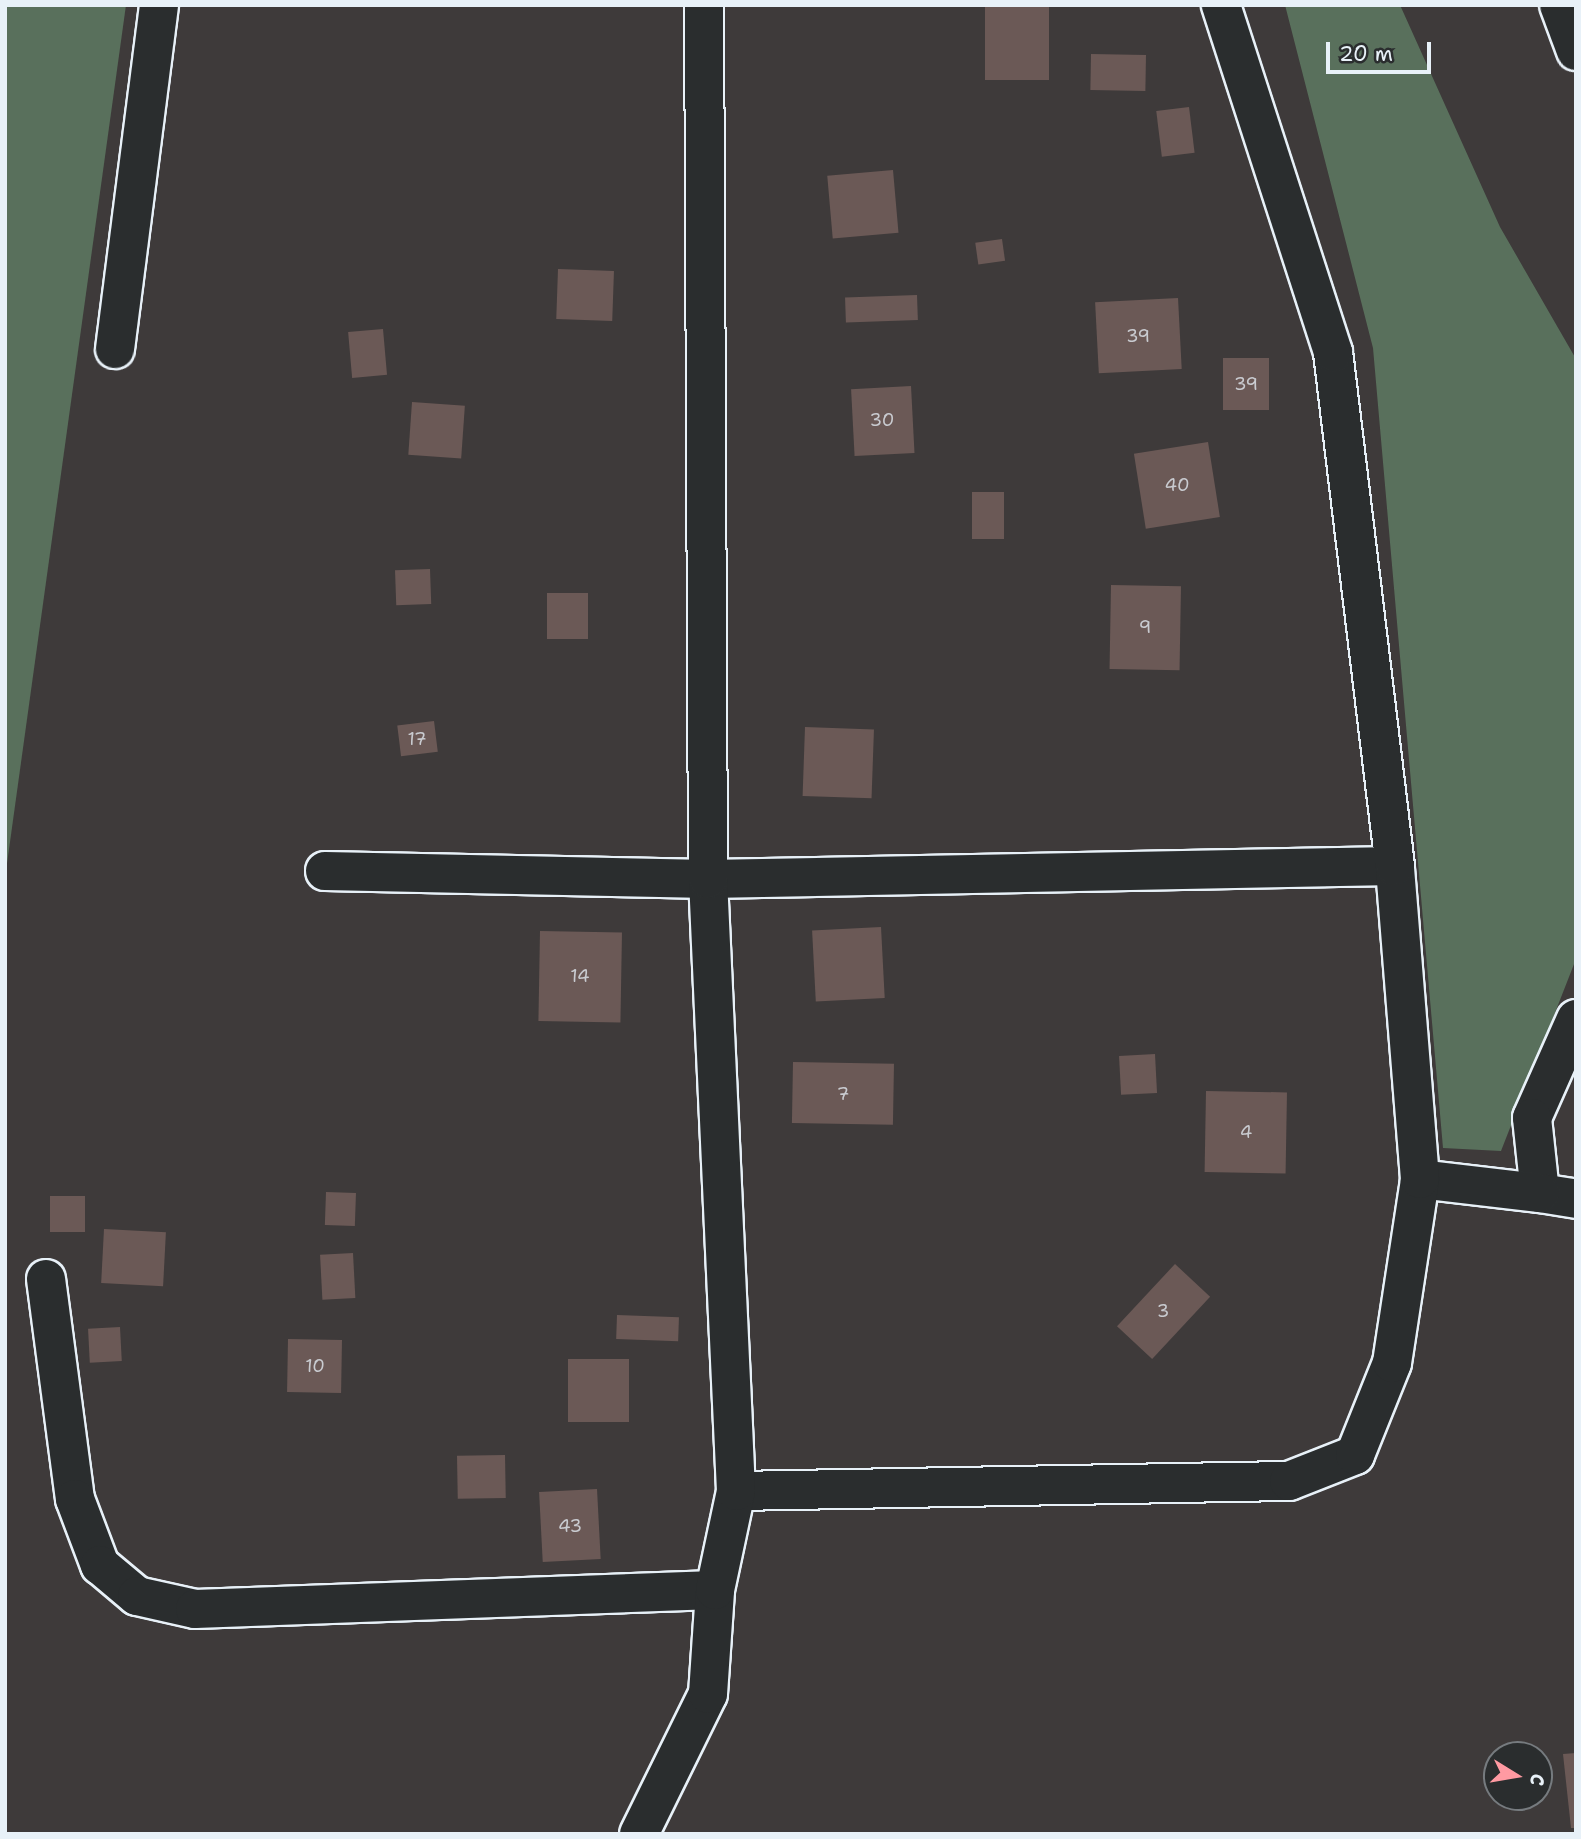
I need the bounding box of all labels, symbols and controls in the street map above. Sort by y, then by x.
scale bar [1329,28,1434,72]
text: 20 m [1339,40,1393,68]
house number: 39 [1126,325,1150,347]
house number: 39 [1234,373,1258,395]
house number: 30 [870,409,894,431]
house number: 40 [1164,474,1190,496]
house number: 9 [1139,616,1151,638]
house number: 17 [407,728,427,750]
house number: 14 [570,965,590,987]
house number: 7 [837,1083,849,1105]
house number: 4 [1240,1121,1252,1143]
house number: 3 [1157,1300,1169,1322]
house number: 10 [305,1355,325,1377]
house number: 43 [558,1515,582,1537]
north arrow [1483,1741,1553,1811]
text: С [1524,1772,1551,1788]

